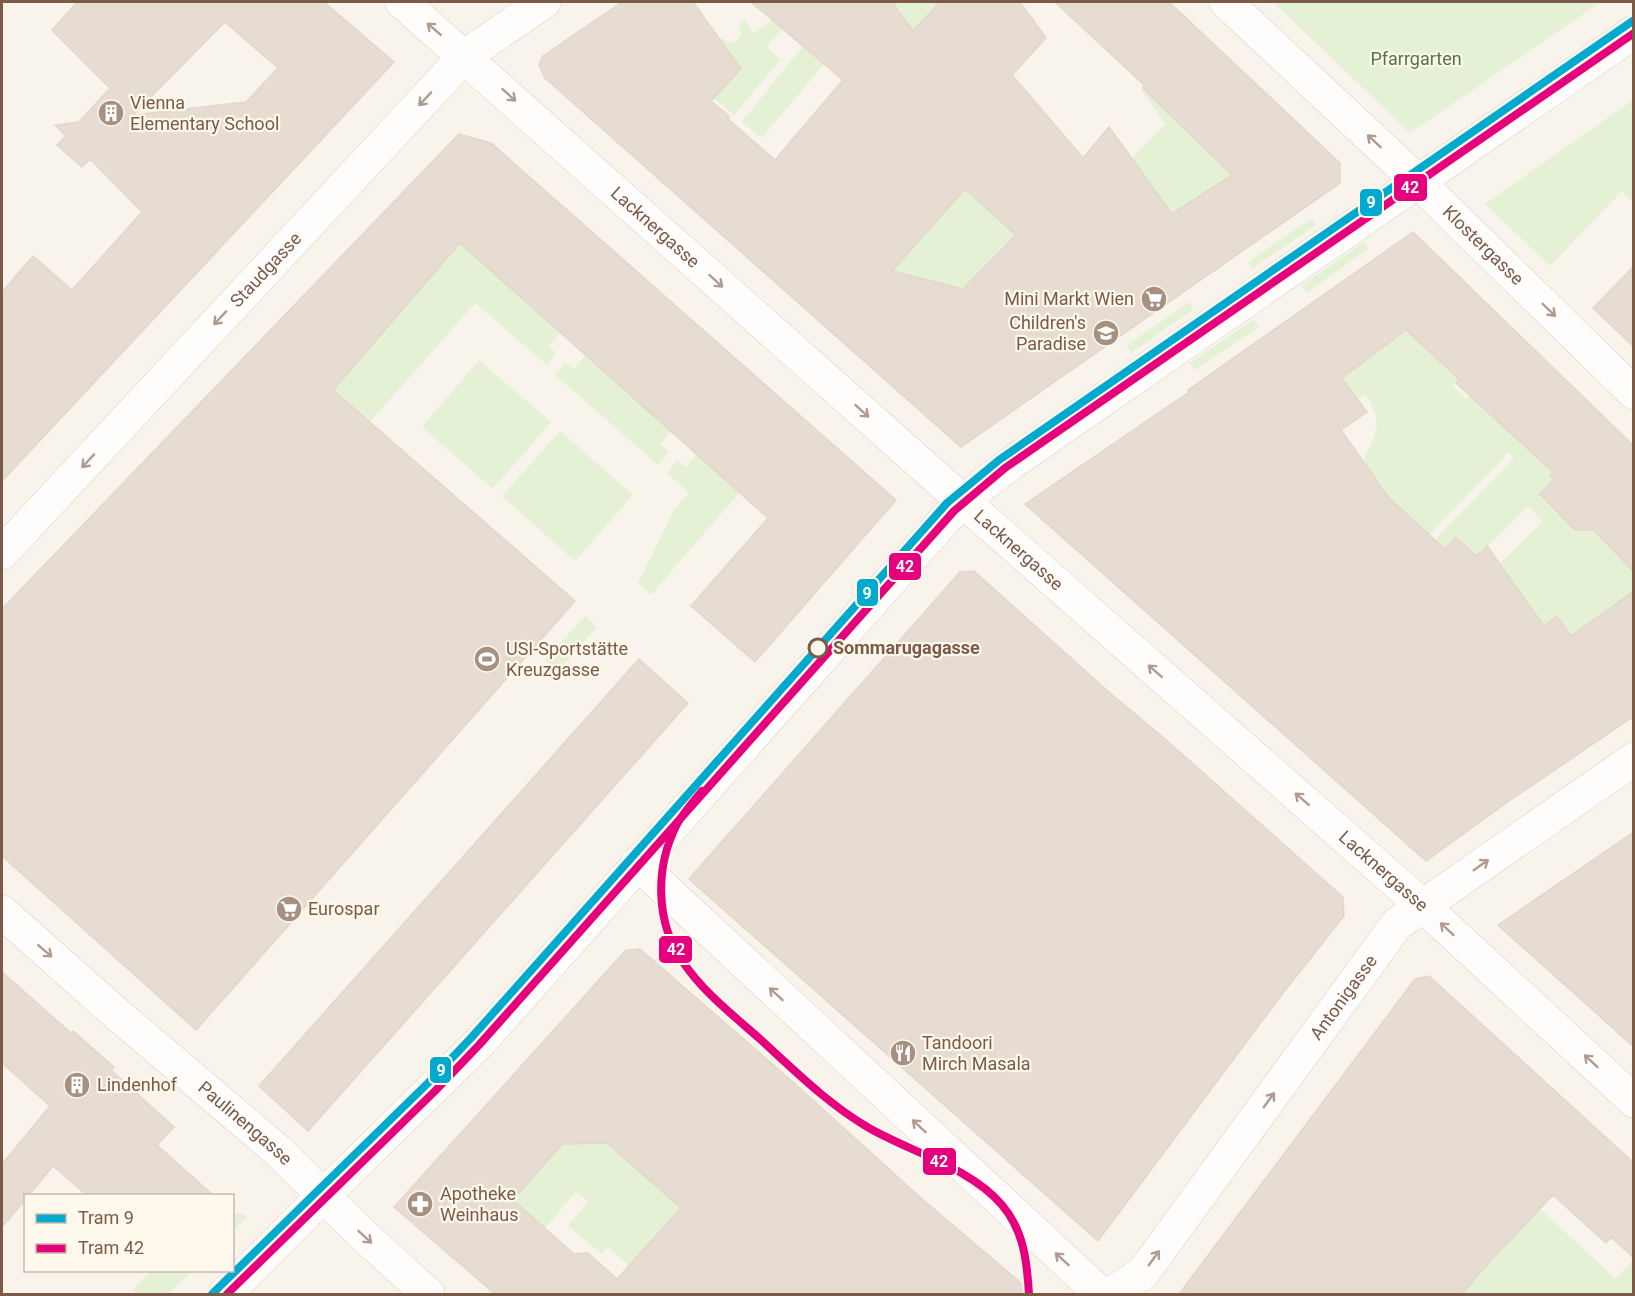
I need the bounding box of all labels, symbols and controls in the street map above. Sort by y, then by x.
one-way arrow [426,22,441,36]
park label: Pfarrgarten [1370,48,1462,69]
one-way arrow [501,88,516,102]
one-way arrow [418,91,432,106]
place label: Vienna Elementary School [130,92,279,134]
building icon: Vienna Elementary School [96,98,126,128]
one-way arrow [1367,133,1382,148]
line badge: 42 [1393,173,1428,202]
text: 42 [1401,178,1419,197]
street label: Lacknergasse [607,182,704,272]
line badge: 9 [1359,188,1383,217]
text: 9 [1366,193,1376,212]
street label: Klostergasse [1439,201,1528,289]
street label: Staudgasse [226,228,305,311]
one-way arrow [709,274,724,288]
supermarket icon: Mini Markt Wien [1139,284,1169,314]
place label: Mini Markt Wien [1004,288,1134,309]
one-way arrow [1541,303,1556,317]
one-way arrow [214,310,228,325]
place label: Children's Paradise [1009,312,1086,354]
school or university icon: Children's Paradise [1091,318,1121,348]
one-way arrow [854,404,869,418]
one-way arrow [81,453,95,468]
street label: Lacknergasse [970,505,1068,594]
line badge: 42 [888,552,922,581]
text: 42 [896,557,914,576]
line badge: 9 [856,578,879,607]
text: 9 [862,584,872,603]
place label: Sommarugagasse [833,637,980,658]
place label: USI-Sportstätte Kreuzgasse [506,638,628,680]
marker: Sommarugagasse [808,638,828,658]
sports icon: USI-Sportstätte Kreuzgasse [472,644,502,674]
one-way arrow [1147,664,1163,677]
one-way arrow [1294,792,1309,806]
street label: Lacknergasse [1335,826,1433,916]
one-way arrow [1473,859,1489,871]
supermarket icon: Eurospar [274,894,304,924]
place label: Eurospar [308,898,379,919]
one-way arrow [1440,922,1455,936]
line badge: 42 [658,935,693,964]
text: 42 [667,940,685,959]
one-way arrow [38,944,53,958]
street label: Antonigasse [1305,950,1381,1044]
one-way arrow [769,987,784,1001]
place label: Tandoori Mirch Masala [922,1032,1031,1074]
restaurant icon: Tandoori Mirch Masala [888,1038,918,1068]
one-way arrow [1583,1054,1598,1068]
line badge: 9 [429,1056,452,1084]
text: 9 [436,1061,446,1080]
building icon: Lindenhof [62,1070,92,1100]
place label: Lindenhof [97,1074,178,1095]
street label: Paulinengasse [194,1077,297,1169]
one-way arrow [1262,1093,1275,1109]
one-way arrow [912,1119,927,1133]
line badge: 42 [922,1147,957,1176]
text: 42 [930,1152,948,1171]
place label: Apotheke Weinhaus [440,1183,518,1225]
pharmacy icon: Apotheke Weinhaus [405,1189,435,1219]
legend [24,1194,234,1272]
text: Tram 9 [78,1207,134,1228]
one-way arrow [357,1230,372,1244]
text: Tram 42 [78,1237,144,1258]
one-way arrow [1148,1250,1160,1266]
one-way arrow [1055,1252,1070,1266]

